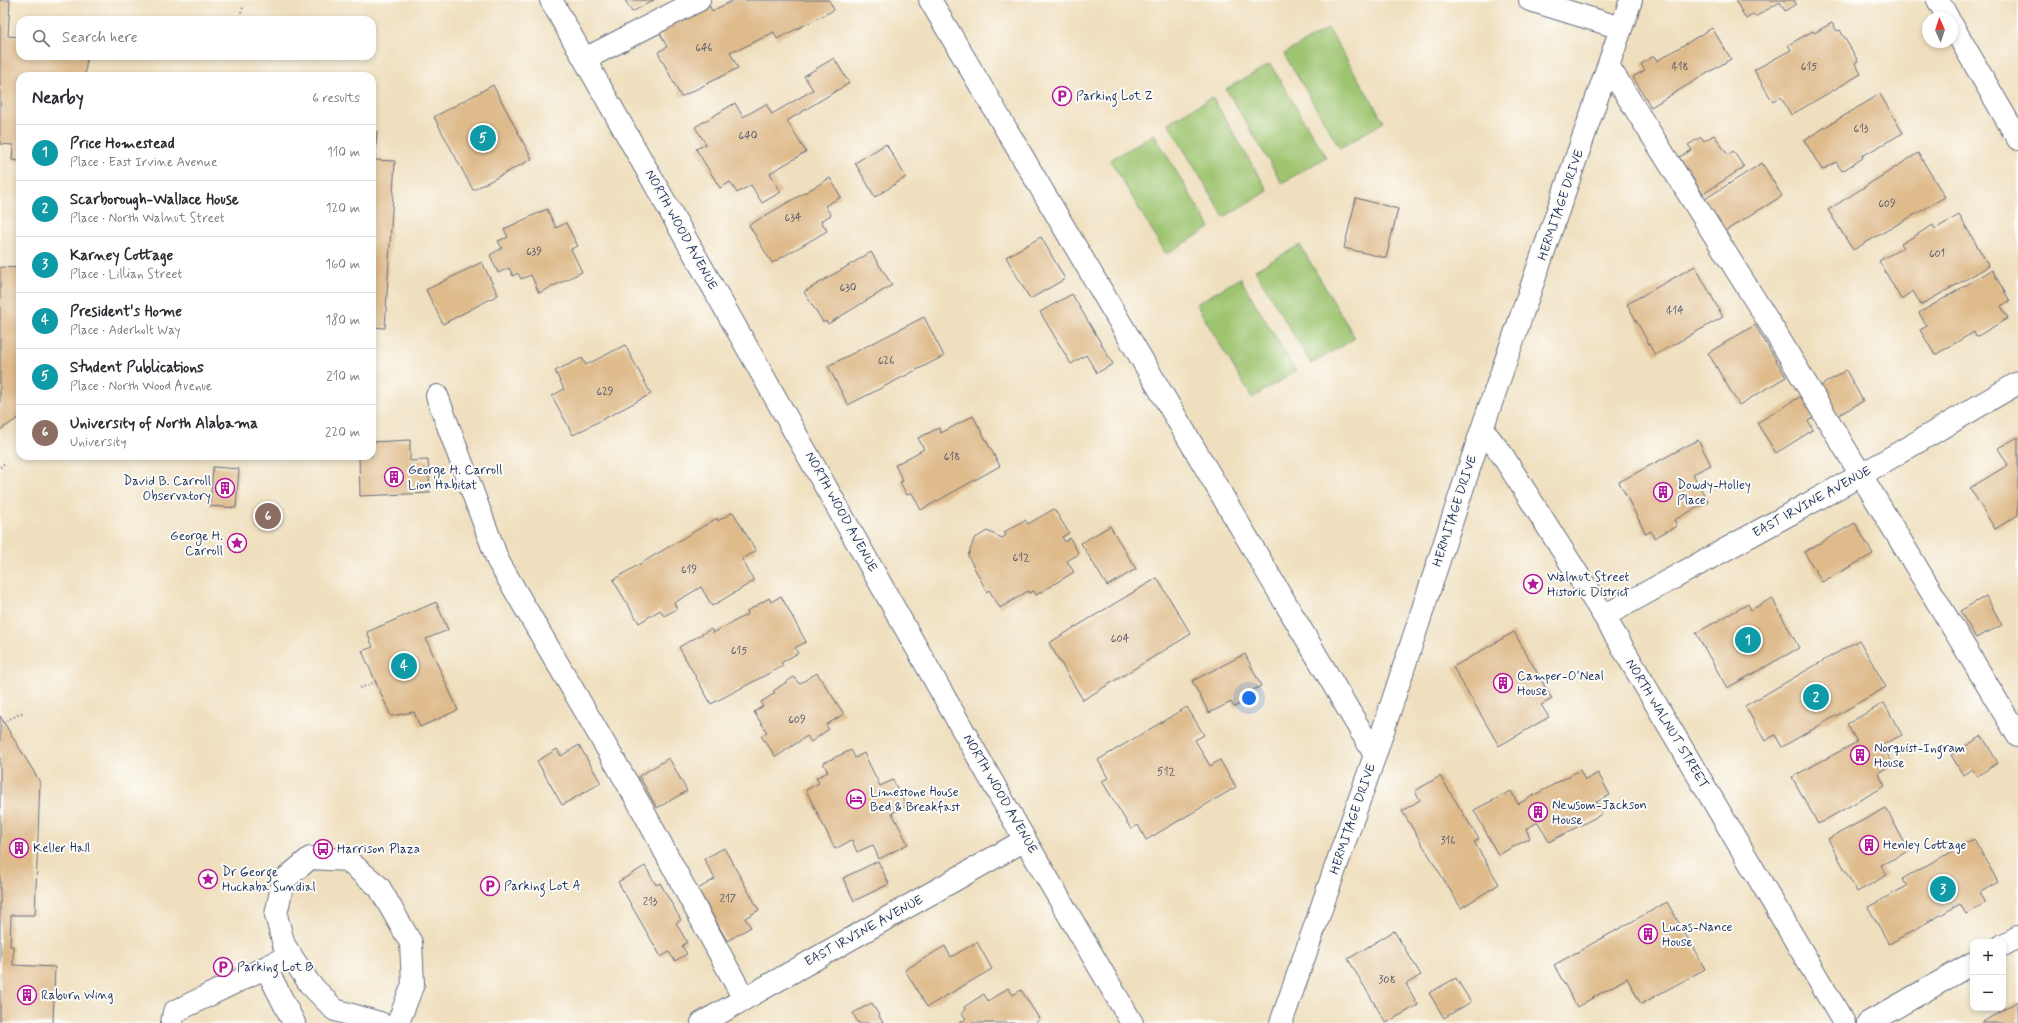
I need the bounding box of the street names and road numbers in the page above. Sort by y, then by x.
street label: HERMITAGE DRIVE [1534,147,1588,263]
street label: NORTH WOOD AVENUE [641,167,721,294]
street label: NORTH WOOD AVENUE [801,449,881,576]
street label: HERMITAGE DRIVE [1429,453,1481,569]
street label: EAST IRVINE AVENUE [1750,462,1875,542]
street label: NORTH WALNUT STREET [1621,656,1713,792]
street label: NORTH WOOD AVENUE [959,731,1041,857]
street label: HERMITAGE DRIVE [1326,761,1380,877]
street label: EAST IRVINE AVENUE [802,891,927,971]

